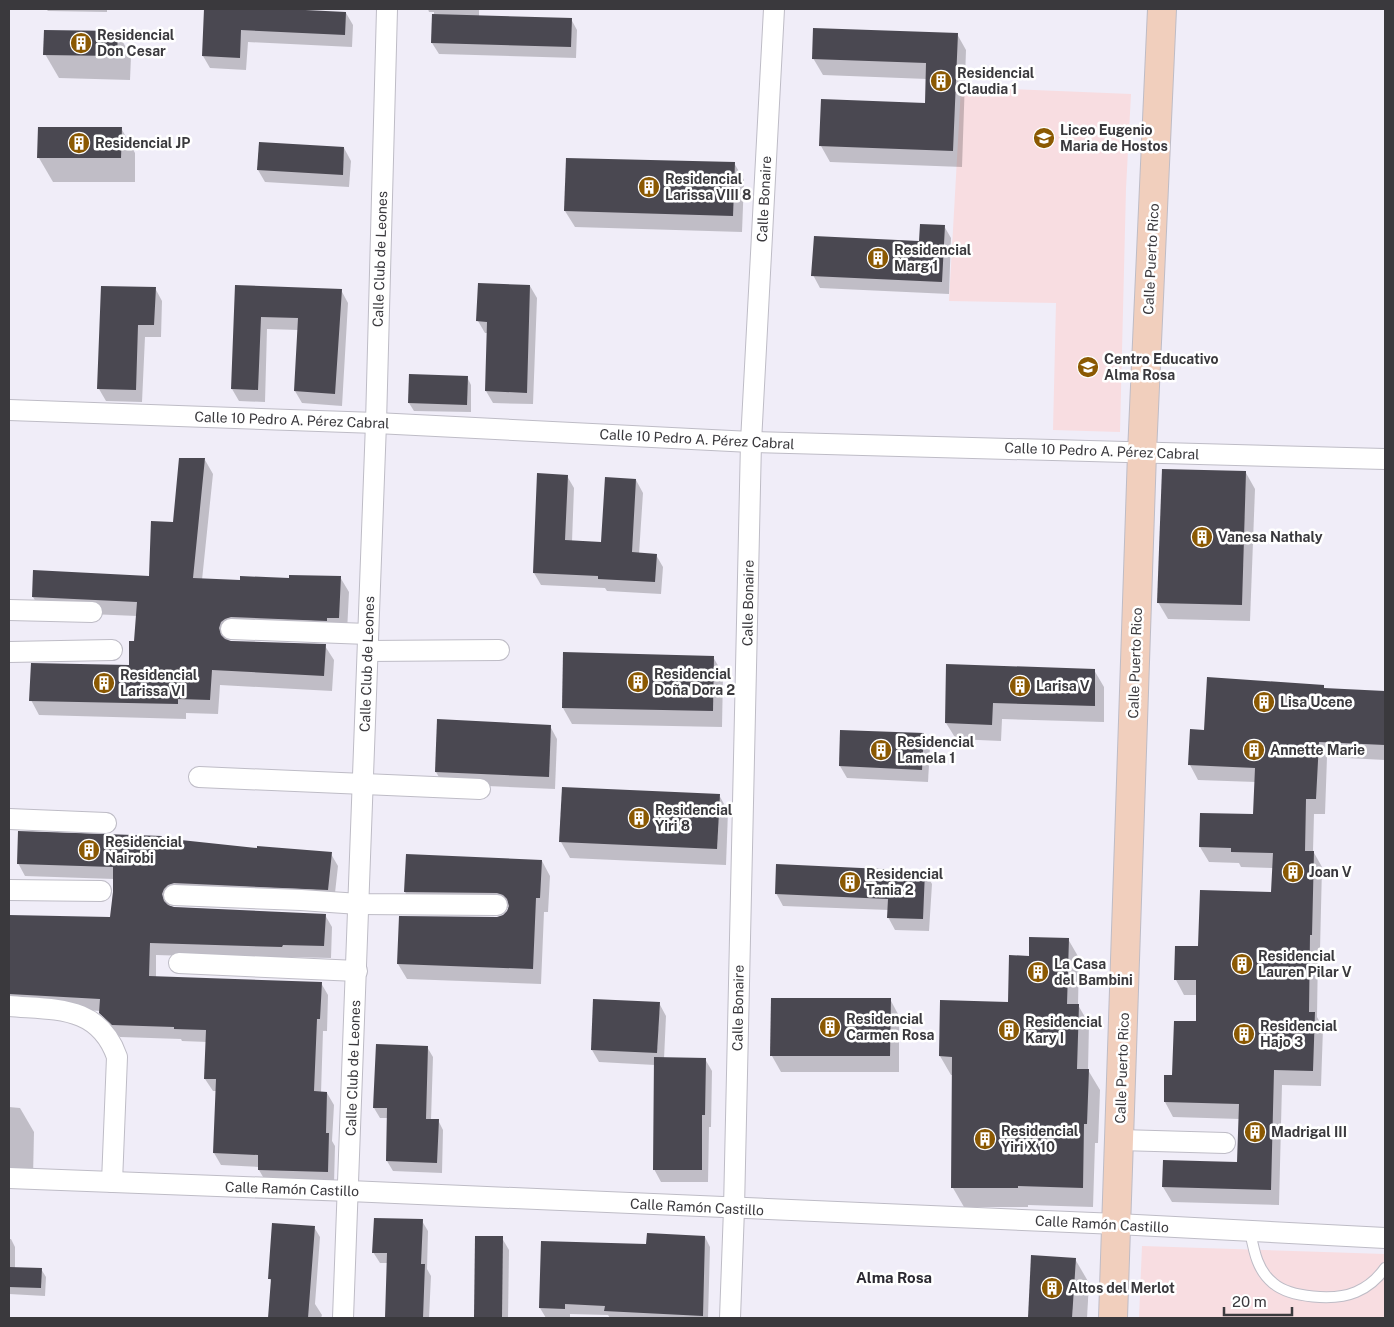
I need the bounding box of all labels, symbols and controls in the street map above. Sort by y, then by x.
place label: Residencial Don Cesar [97,27,175,59]
building icon: Residencial Don Cesar [69,31,93,55]
place label: Residencial Claudia 1 [957,65,1035,97]
building icon: Residencial Claudia 1 [929,69,953,93]
place label: Liceo Eugenio Maria de Hostos [1060,122,1168,154]
school or university icon: Liceo Eugenio Maria de Hostos [1032,126,1056,150]
building icon: Residencial JP [67,131,91,155]
place label: Residencial JP [95,135,190,151]
street label: Calle Bonaire [754,155,774,243]
place label: Residencial Larissa VIII 8 [665,171,751,203]
building icon: Residencial Larissa VIII 8 [637,175,661,199]
street label: Calle Club de Leones [370,191,390,327]
street label: Calle Puerto Rico [1140,203,1162,315]
place label: Residencial Marg 1 [894,242,972,274]
building icon: Residencial Marg 1 [866,246,890,270]
place label: Centro Educativo Alma Rosa [1104,351,1219,383]
school or university icon: Centro Educativo Alma Rosa [1076,355,1100,379]
street label: Calle 10 Pedro A. Pérez Cabral [194,409,390,431]
street label: Calle 10 Pedro A. Pérez Cabral [599,426,795,452]
street label: Calle 10 Pedro A. Pérez Cabral [1004,440,1200,462]
building icon: Vanesa Nathaly [1190,525,1214,549]
place label: Vanesa Nathaly [1218,529,1323,545]
street label: Calle Bonaire [739,560,757,646]
street label: Calle Club de Leones [357,596,377,732]
street label: Calle Puerto Rico [1125,607,1145,719]
place label: Residencial Doña Dora 2 [654,666,735,698]
place label: Residencial Larissa VI [120,667,198,699]
building icon: Residencial Doña Dora 2 [626,670,650,694]
building icon: Residencial Larissa VI [92,671,116,695]
building icon: Larisa V [1008,674,1032,698]
place label: Larisa V [1036,678,1090,694]
building icon: Lisa Ucene [1252,690,1276,714]
place label: Lisa Ucene [1280,694,1353,710]
place label: Residencial Lamela 1 [897,734,975,766]
building icon: Residencial Lamela 1 [869,738,893,762]
building icon: Annette Marie [1242,738,1266,762]
place label: Annette Marie [1270,742,1365,758]
place label: Residencial Yiri 8 [655,802,733,834]
building icon: Residencial Yiri 8 [627,806,651,830]
place label: Residencial Nairobi [105,834,183,866]
building icon: Residencial Nairobi [77,838,101,862]
building icon: Joan V [1281,860,1305,884]
place label: Joan V [1309,864,1352,880]
place label: Residencial Tania 2 [866,866,944,898]
building icon: Residencial Tania 2 [838,870,862,894]
place label: Residencial Lauren Pilar V [1258,948,1352,980]
building icon: Residencial Lauren Pilar V [1230,952,1254,976]
place label: La Casa del Bambini [1054,956,1133,988]
building icon: La Casa del Bambini [1026,960,1050,984]
street label: Calle Bonaire [729,965,747,1051]
street label: Calle Club de Leones [343,1000,363,1136]
place label: Residencial Carmen Rosa [846,1011,935,1043]
street label: Calle Puerto Rico [1112,1012,1132,1124]
place label: Residencial Kary I [1025,1014,1103,1046]
building icon: Residencial Carmen Rosa [818,1015,842,1039]
building icon: Residencial Kary I [997,1018,1021,1042]
place label: Residencial Hajo 3 [1260,1018,1338,1050]
building icon: Residencial Hajo 3 [1232,1022,1256,1046]
building icon: Madrigal III [1243,1120,1267,1144]
place label: Residencial Yiri X 10 [1001,1123,1079,1155]
place label: Madrigal III [1271,1124,1347,1140]
building icon: Residencial Yiri X 10 [973,1127,997,1151]
street label: Calle Ramón Castillo [225,1179,359,1199]
street label: Calle Ramón Castillo [630,1196,764,1218]
street label: Calle Ramón Castillo [1035,1213,1169,1235]
district label: Alma Rosa [856,1269,932,1286]
building icon: Altos del Merlot [1040,1276,1064,1300]
place label: Altos del Merlot [1068,1280,1175,1296]
scale bar [1224,1284,1292,1316]
text: 20 m [1232,1293,1267,1310]

